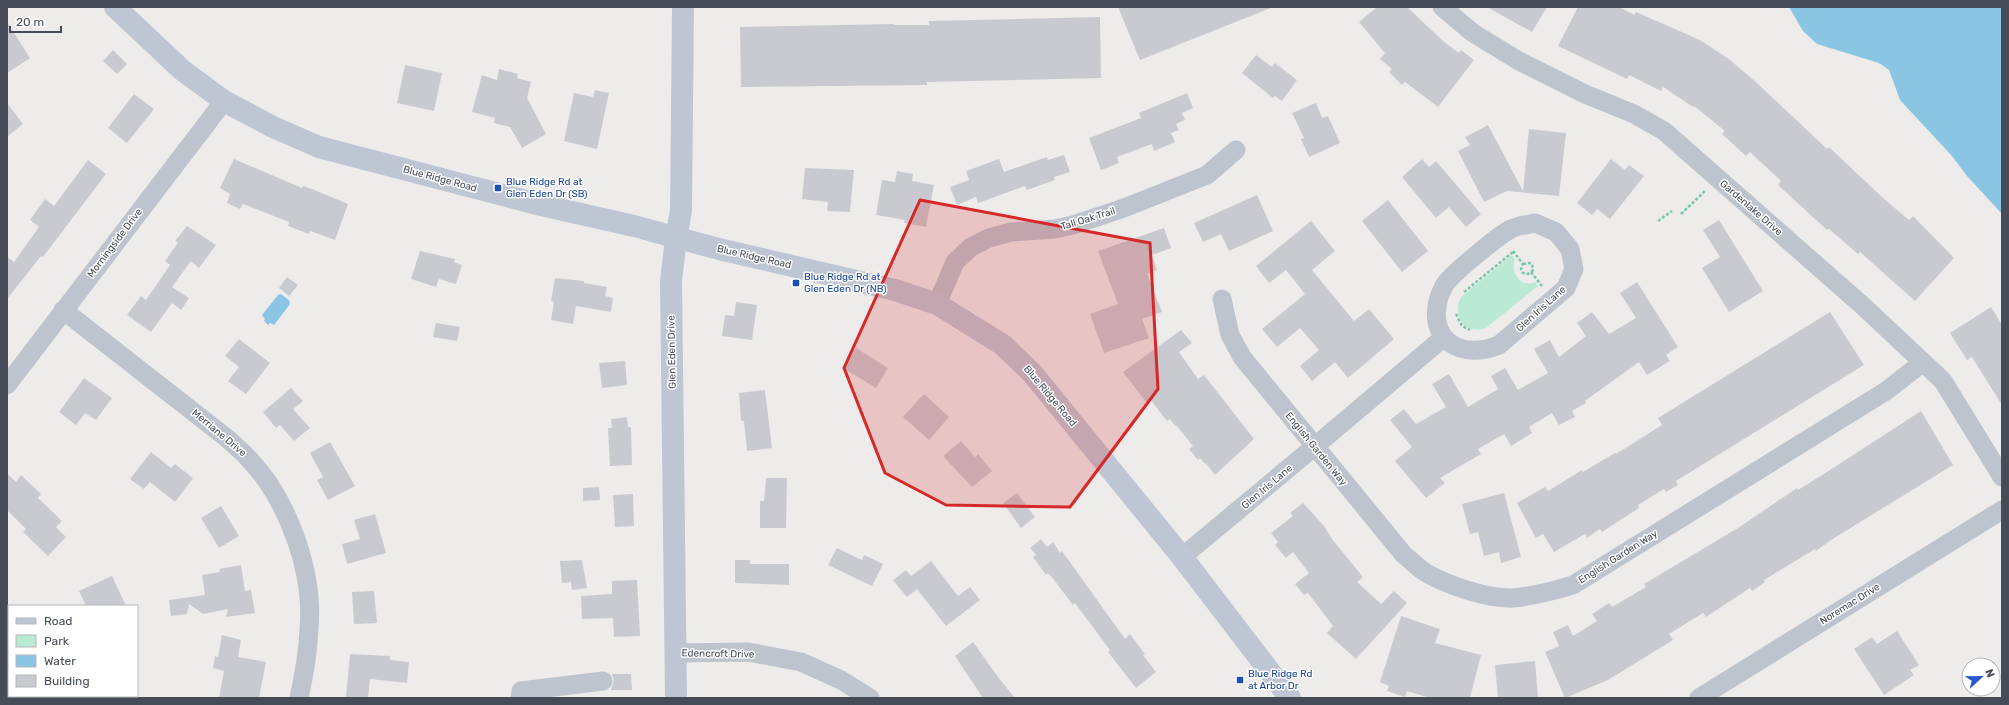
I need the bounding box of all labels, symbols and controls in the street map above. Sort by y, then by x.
scale bar [10,8,61,34]
text: 20 m [16,15,44,29]
street label: Blue Ridge Road [402,163,478,195]
place label: Blue Ridge Rd at Glen Eden Dr (SB) [506,176,588,200]
street label: Gardenlake Drive [1717,178,1785,239]
marker: Blue Ridge Rd at Glen Eden Dr (SB) [493,183,503,193]
street label: Tall Oak Trail [1059,205,1117,233]
street label: Morningside Drive [85,206,145,280]
street label: Blue Ridge Road [716,243,792,271]
place label: Blue Ridge Rd at Glen Eden Dr (NB) [804,271,886,295]
marker: Blue Ridge Rd at Glen Eden Dr (NB) [791,278,801,288]
street label: Glen Iris Lane [1514,283,1569,334]
street label: Glen Eden Drive [665,315,679,389]
street label: Blue Ridge Road [1021,363,1079,429]
street label: Merriane Drive [189,407,249,459]
street label: English Garden Way [1283,410,1350,489]
street label: Glen Iris Lane [1239,462,1295,512]
street label: English Garden Way [1576,527,1660,586]
street label: Noremac Drive [1818,581,1883,627]
legend [8,605,138,697]
text: Road [44,614,72,628]
text: Park [44,634,70,648]
street label: Edencroft Drive [682,647,755,661]
text: Water [44,654,76,668]
north arrow [1961,657,2001,697]
text: N [1982,667,1997,680]
place label: Blue Ridge Rd at Arbor Dr [1248,668,1313,692]
text: Building [44,674,90,688]
marker: Blue Ridge Rd at Arbor Dr [1235,675,1245,685]

